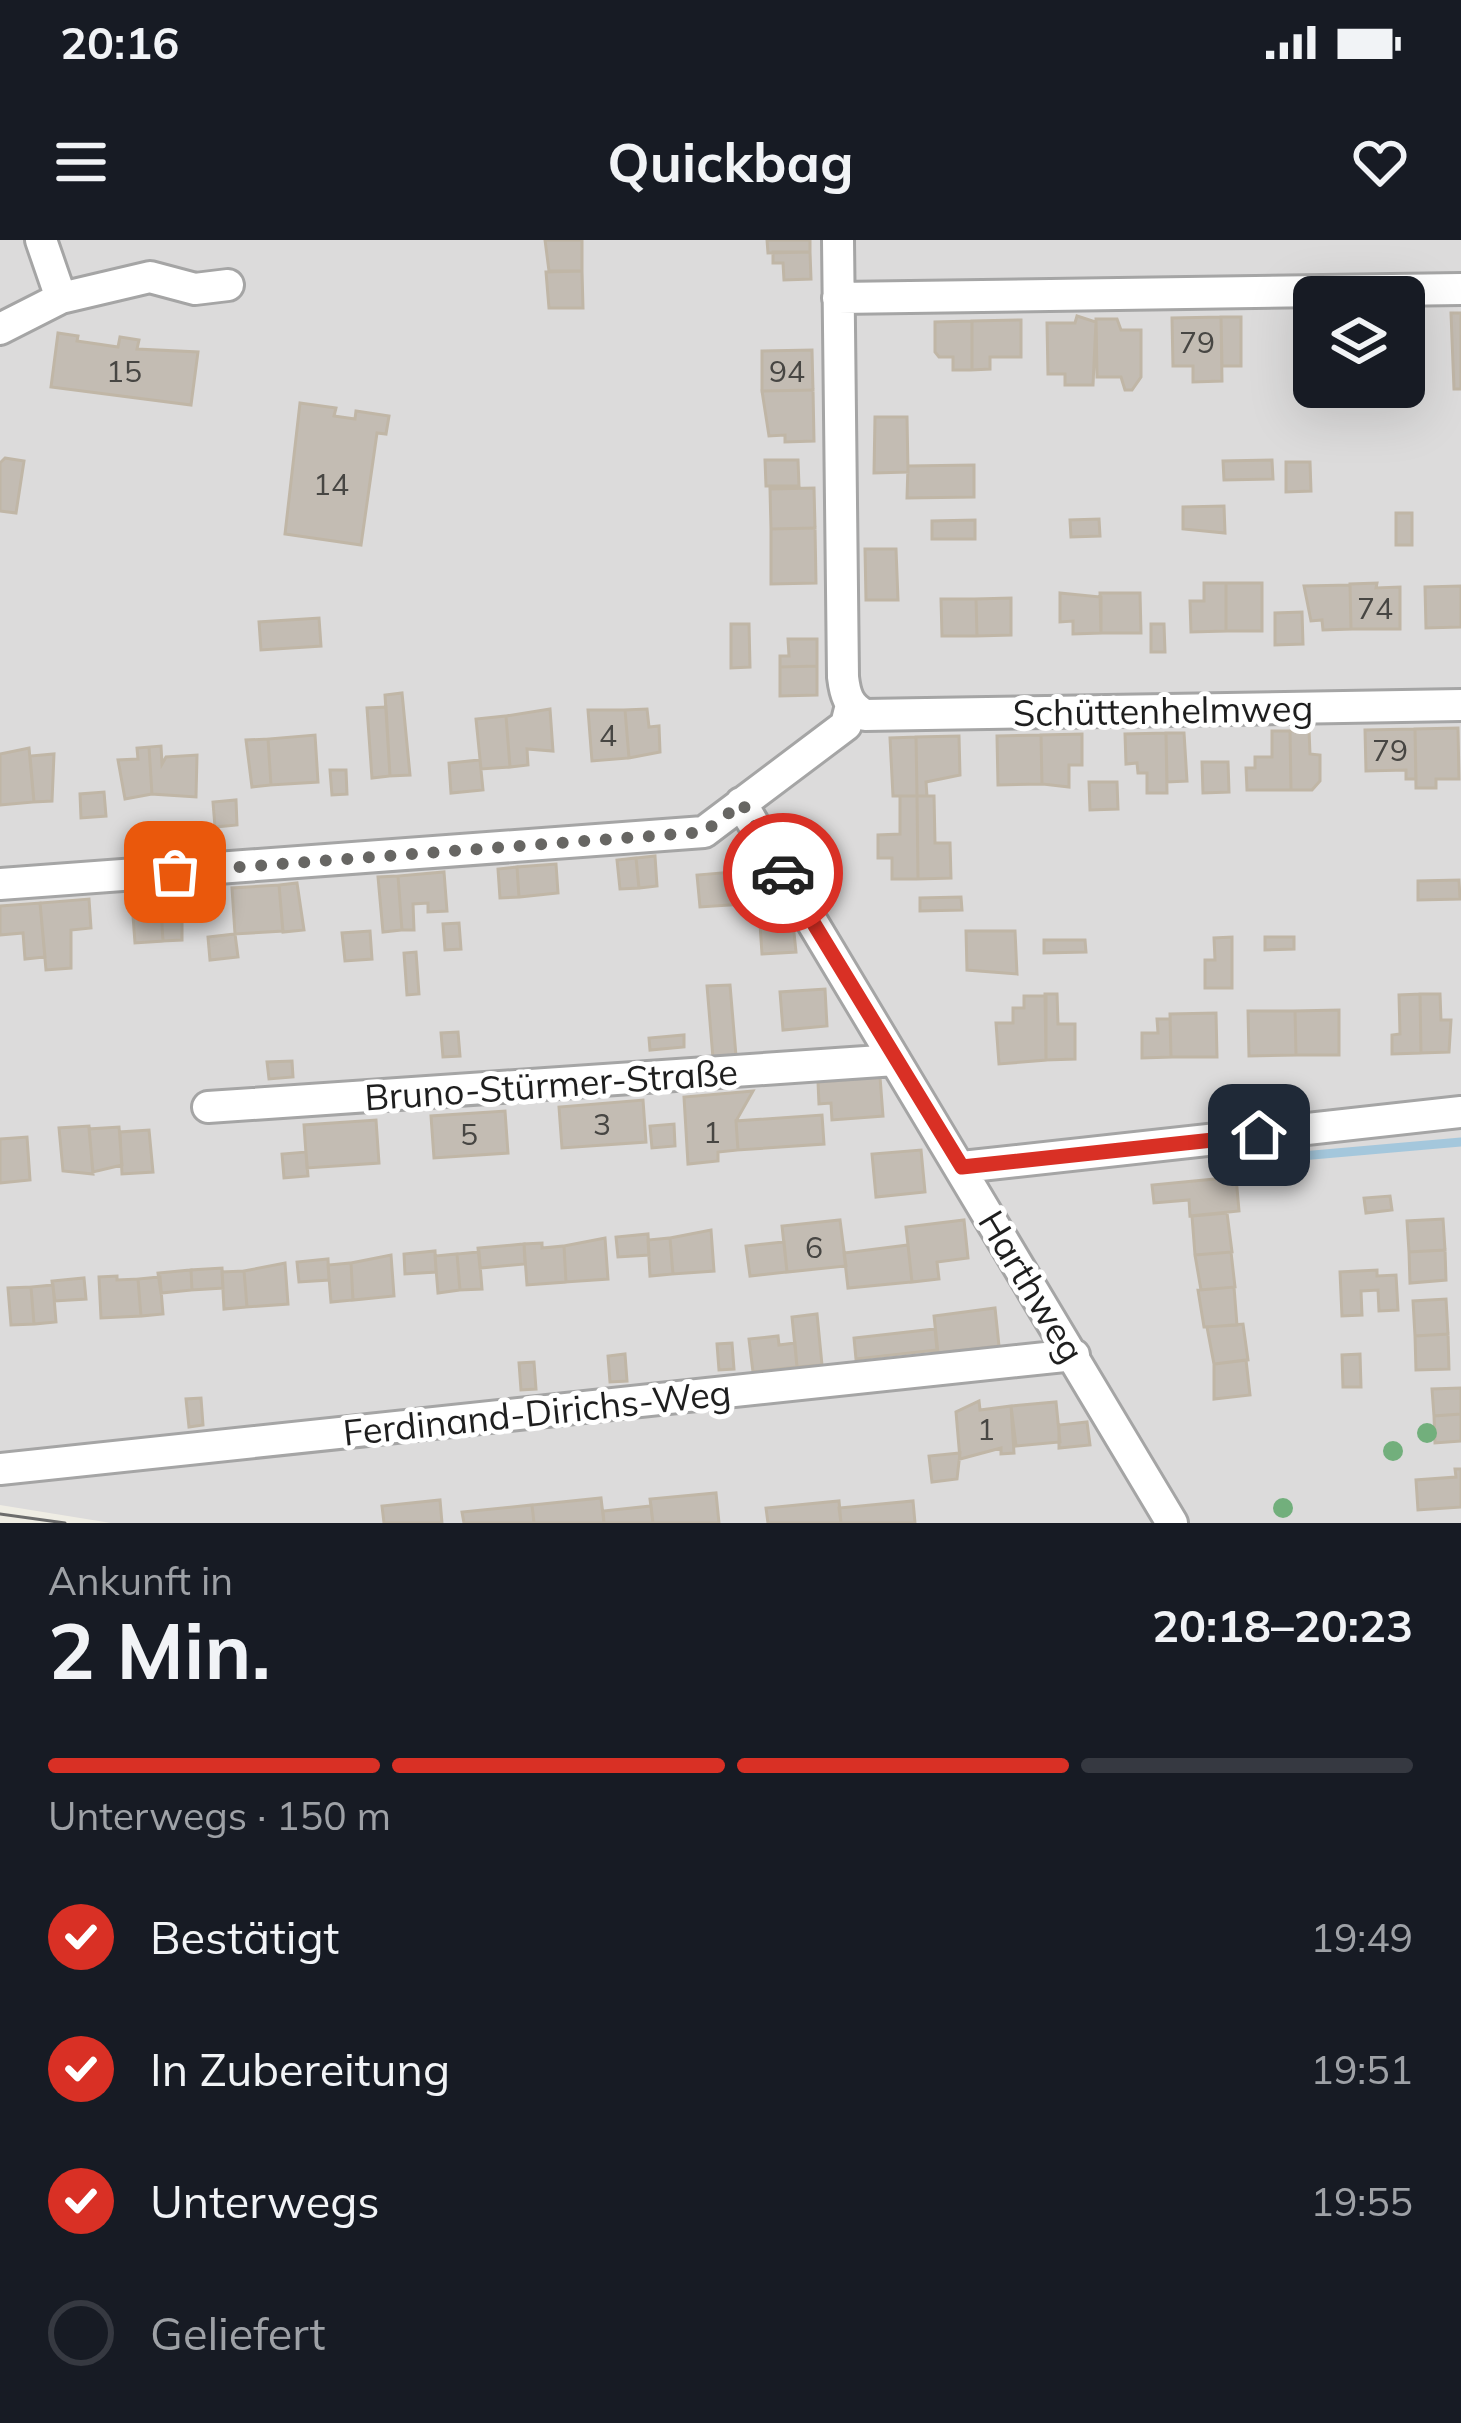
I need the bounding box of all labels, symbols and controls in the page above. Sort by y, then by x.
text: 20:16 [60,14,179,70]
text: Quickbag [607,128,854,196]
icon: menu [48,129,114,195]
icon: heart [1347,129,1413,195]
map controls [1293,276,1425,408]
button: layers [1293,276,1425,408]
house number: 79 [1179,323,1215,361]
house number: 15 [106,352,142,390]
house number: 94 [769,352,805,390]
house number: 14 [313,465,349,503]
house number: 74 [1357,589,1393,627]
street label: Schüttenhelmweg [1012,685,1314,735]
house number: 4 [599,716,617,754]
house number: 79 [1372,731,1408,769]
courier [723,813,843,933]
pin [124,821,226,923]
icon: bag [142,839,208,905]
icon: car [750,840,816,906]
street label: Bruno-Stürmer-Straße [363,1049,739,1119]
pin [1208,1084,1310,1186]
icon: home [1226,1102,1292,1168]
house number: 3 [593,1105,611,1143]
house number: 1 [703,1113,721,1151]
house number: 5 [460,1115,478,1153]
street label: Harthweg [969,1202,1095,1370]
house number: 6 [805,1228,823,1266]
street label: Ferdinand-Dirichs-Weg [341,1369,733,1455]
house number: 1 [977,1410,995,1448]
text: Ankunft in [48,1556,233,1605]
text: 20:18–20:23 [1152,1597,1413,1653]
text: 2 Min. [48,1601,271,1699]
text: Unterwegs · 150 m [48,1791,391,1840]
icon: check [48,1904,114,1970]
text: Bestätigt [150,1909,339,1965]
text: 19:49 [1311,1913,1413,1962]
icon: check [48,2036,114,2102]
text: In Zubereitung [150,2041,450,2097]
text: 19:51 [1311,2045,1413,2094]
icon: check [48,2168,114,2234]
text: Unterwegs [150,2173,380,2229]
text: 19:55 [1311,2177,1413,2226]
text: Geliefert [150,2305,326,2361]

